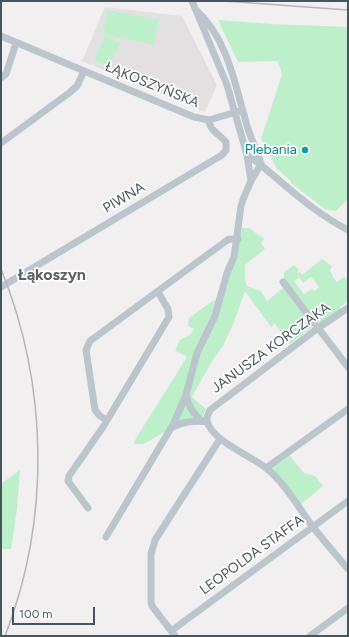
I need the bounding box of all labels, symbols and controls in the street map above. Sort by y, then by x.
street label: ŁĄKOSZYŃSKA [103,59,201,111]
place label: Plebania [245,142,297,158]
marker: Plebania [300,145,310,155]
street label: PIWNA [100,179,148,217]
district label: Łąkoszyn [18,265,86,285]
street label: JANUSZA KORCZAKA [208,299,334,397]
street label: LEOPOLDA STAFFA [197,512,307,598]
scale bar [14,599,97,625]
text: 100 m [19,607,53,621]

